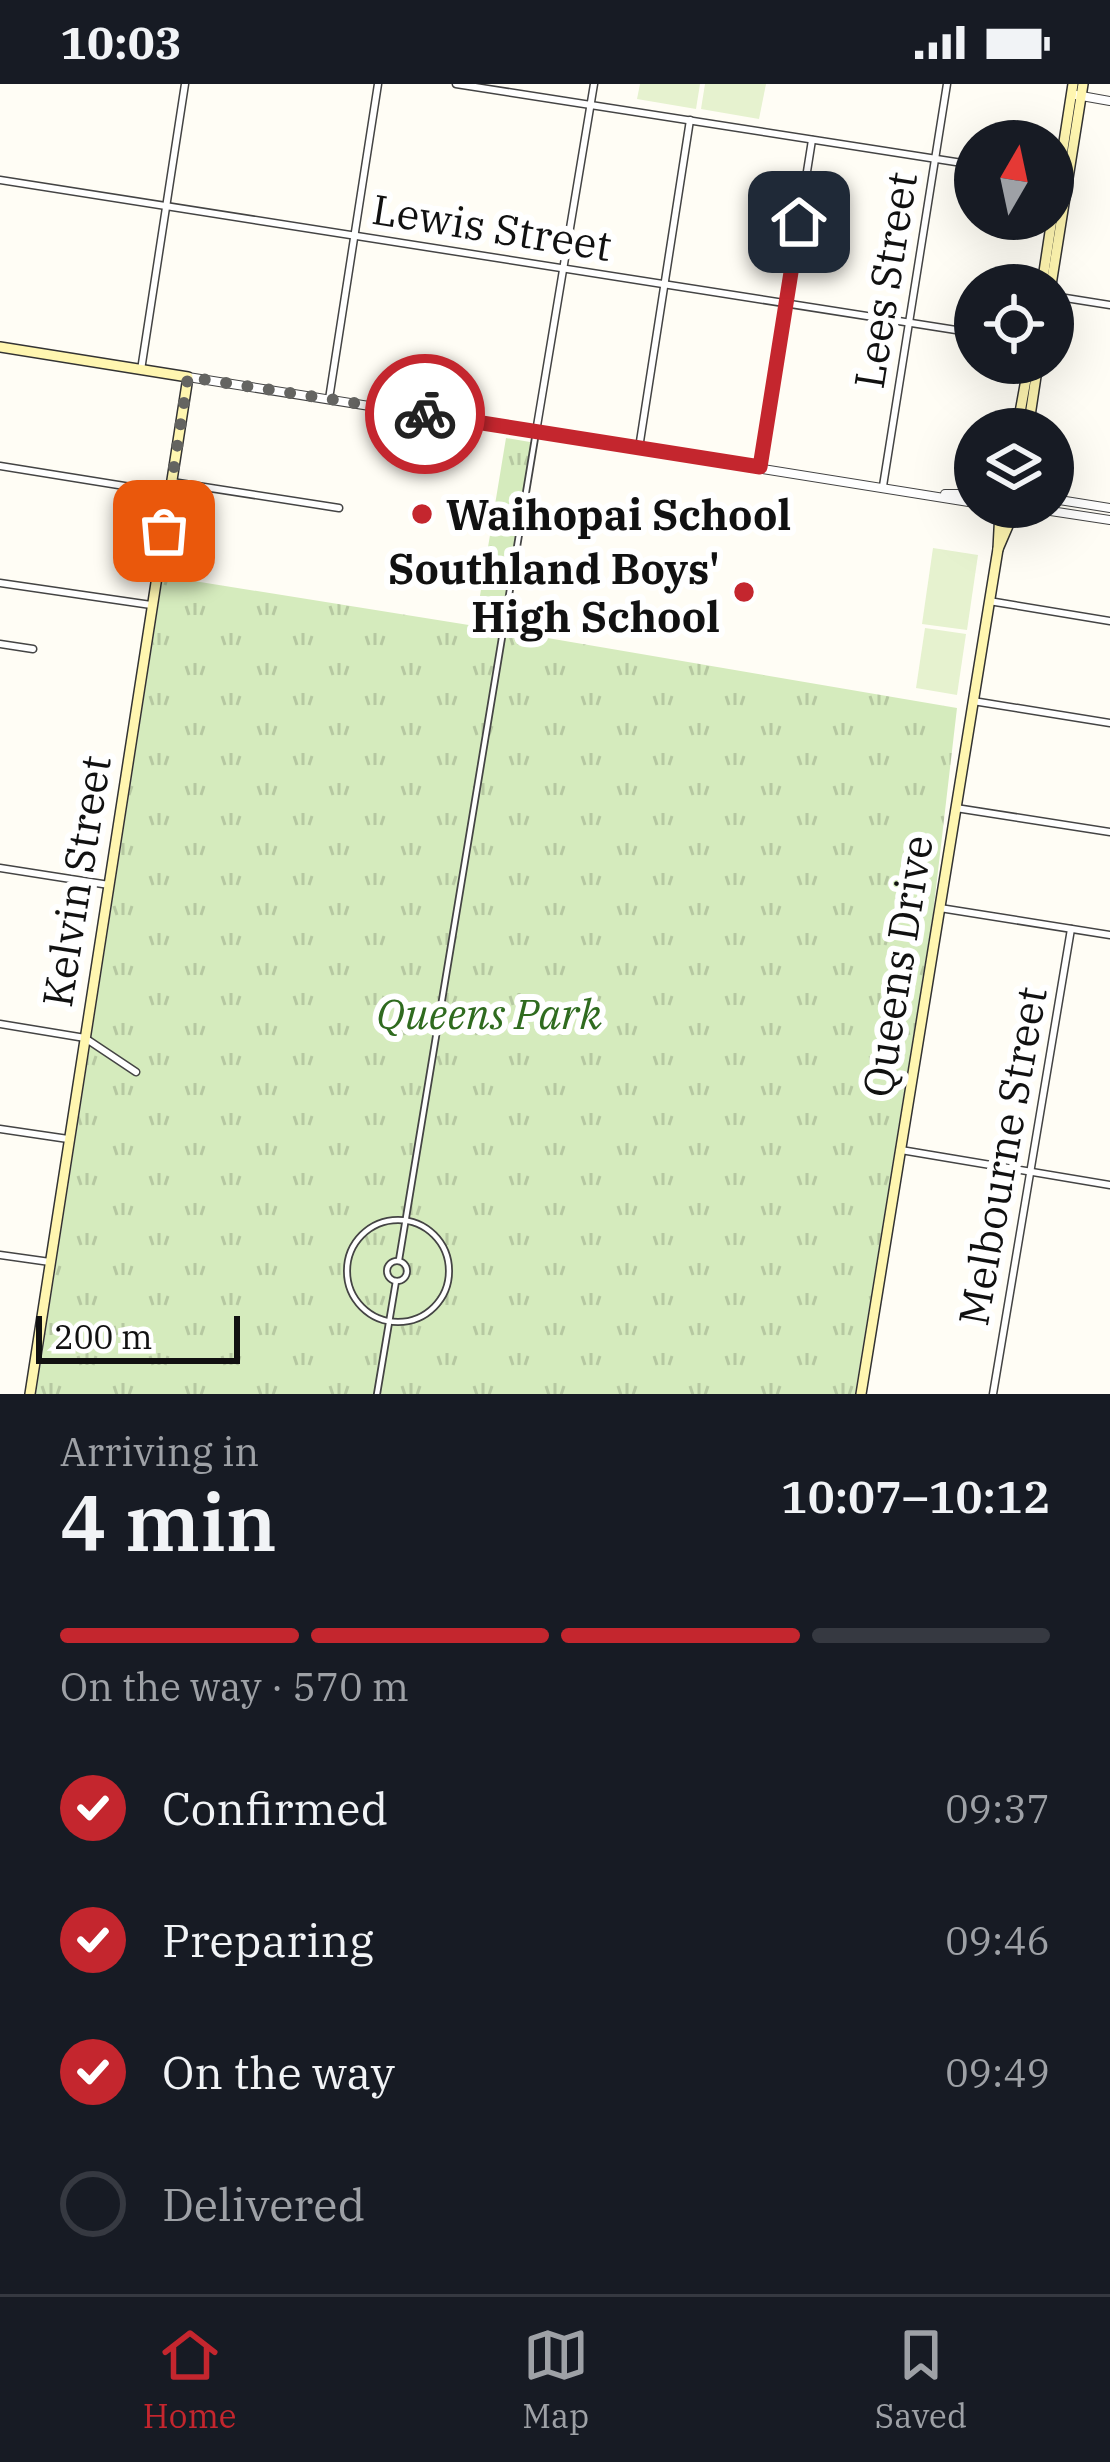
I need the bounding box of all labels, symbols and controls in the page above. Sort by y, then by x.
text: 10:03 [60,13,182,71]
north arrow [954,120,1074,240]
map controls [954,120,1074,528]
street label: Lees Street [841,168,929,392]
pin [748,171,850,273]
street label: Lewis Street [368,181,616,273]
icon: home [766,189,832,255]
button: locate [954,264,1074,384]
courier [365,354,485,474]
icon: bike [392,381,458,447]
button: layers [954,408,1074,528]
pin [113,480,215,582]
place label: Waihopai School [446,487,791,542]
icon: bag [131,498,197,564]
marker: Waihopai School [409,501,435,527]
place label: Southland Boys' High School [388,541,720,644]
marker: Southland Boys' High School [731,579,757,605]
street label: Kelvin Street [29,751,123,1011]
street label: Queens Drive [849,831,945,1101]
street label: Melbourne Street [945,983,1059,1329]
park label: Queens Park [376,986,602,1041]
scale bar [36,1310,240,1363]
text: 200 m [54,1315,153,1358]
text: Arriving in [60,1426,259,1477]
text: 10:07–10:12 [781,1467,1050,1525]
text: 4 min [60,1471,277,1572]
text: On the way · 570 m [60,1661,409,1712]
icon: check [60,1775,126,1841]
text: Confirmed [162,1779,388,1837]
text: 09:37 [945,1783,1050,1834]
icon: check [60,1907,126,1973]
text: Preparing [162,1911,374,1969]
text: 09:46 [945,1915,1050,1966]
icon: check [60,2039,126,2105]
text: On the way [162,2043,395,2101]
text: 09:49 [945,2047,1050,2098]
text: Delivered [162,2175,365,2233]
tab: Home [143,2322,237,2437]
tab: Map [522,2322,589,2437]
tab: Saved [875,2322,967,2437]

